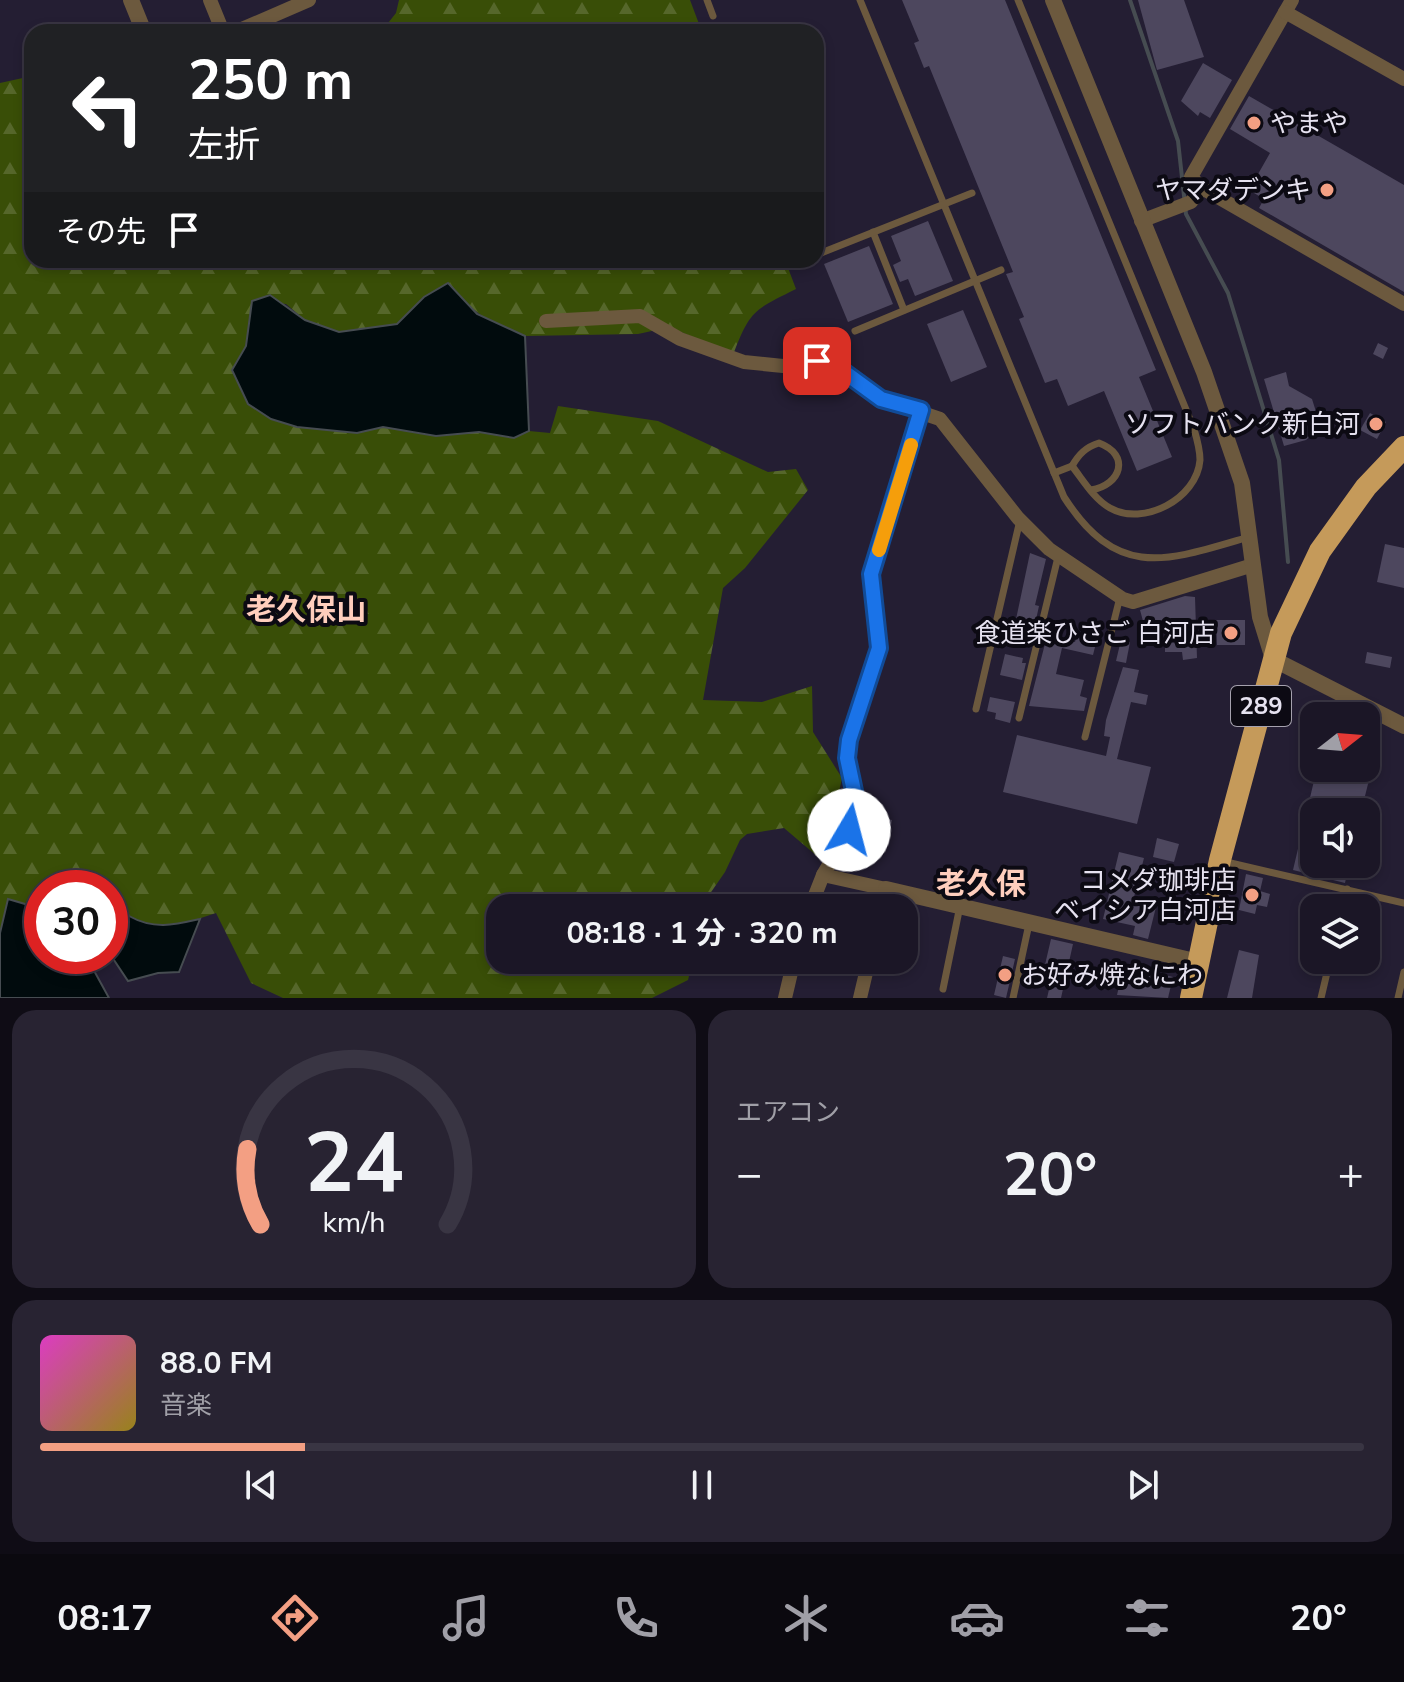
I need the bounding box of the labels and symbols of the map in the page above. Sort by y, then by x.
place label: やまや [1270,106,1348,141]
marker: やまや [1245,114,1263,132]
place label: ヤマダデンキ [1155,173,1311,208]
marker: ヤマダデンキ [1318,181,1336,199]
pin [783,327,851,395]
place label: ソフトバンク新白河 [1125,407,1360,442]
marker: ソフトバンク新白河 [1367,415,1385,433]
district label: 老久保山 [246,590,366,631]
place label: 食道楽ひさご 白河店 [974,616,1215,651]
marker: 食道楽ひさご 白河店 [1222,624,1240,642]
road number: 289 [1231,686,1291,726]
north arrow [1300,702,1380,782]
position arrow [807,788,891,872]
place label: コメダ珈琲店 ベイシア白河店 [1054,863,1236,928]
district label: 老久保 [936,864,1026,905]
speed limit sign: 30 [24,870,128,974]
marker: コメダ珈琲店 ベイシア白河店 [1243,886,1261,904]
place label: お好み焼なにわ [1021,958,1203,993]
marker: お好み焼なにわ [996,966,1014,984]

